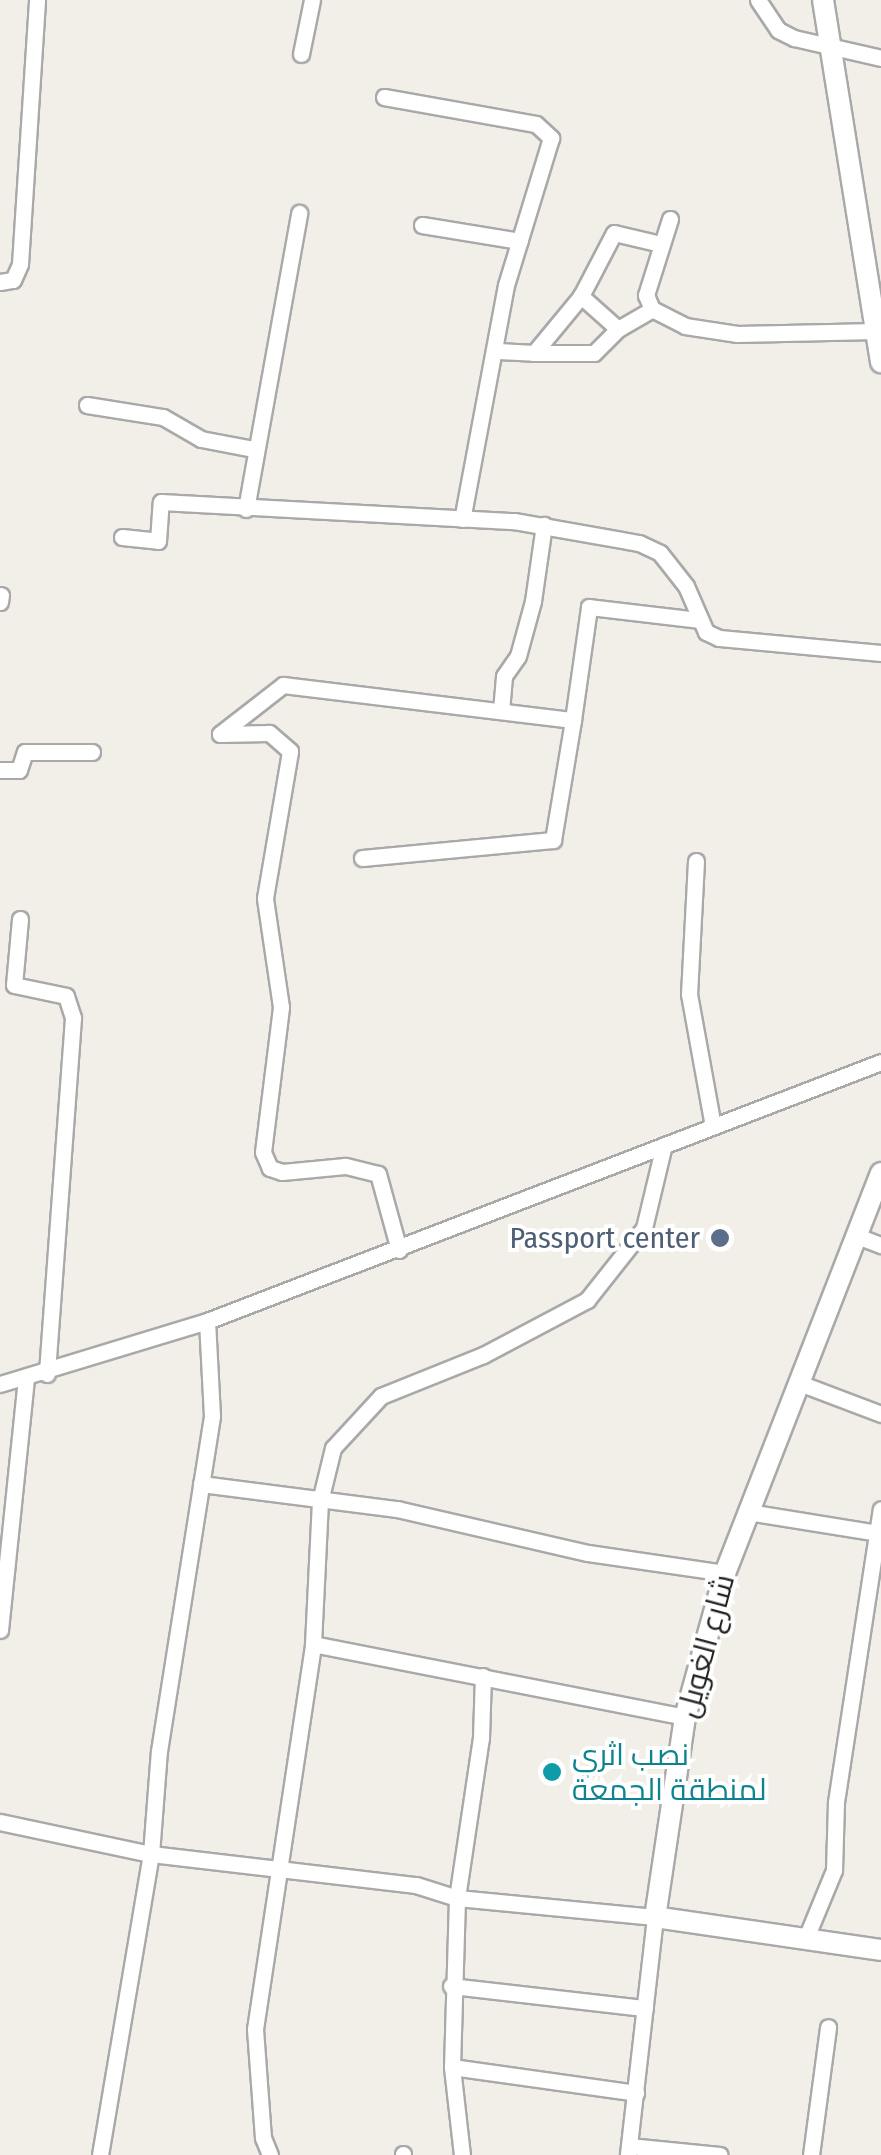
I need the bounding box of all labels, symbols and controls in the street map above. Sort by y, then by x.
place label: Passport center [509,1220,700,1256]
marker: Passport center [709,1227,731,1249]
street label: شارع الغويل [670,1570,742,1722]
place label: نصب اثري لمنطقة الجمعة [572,1737,766,1808]
marker: نصب اثري لمنطقة الجمعة [541,1761,563,1783]

